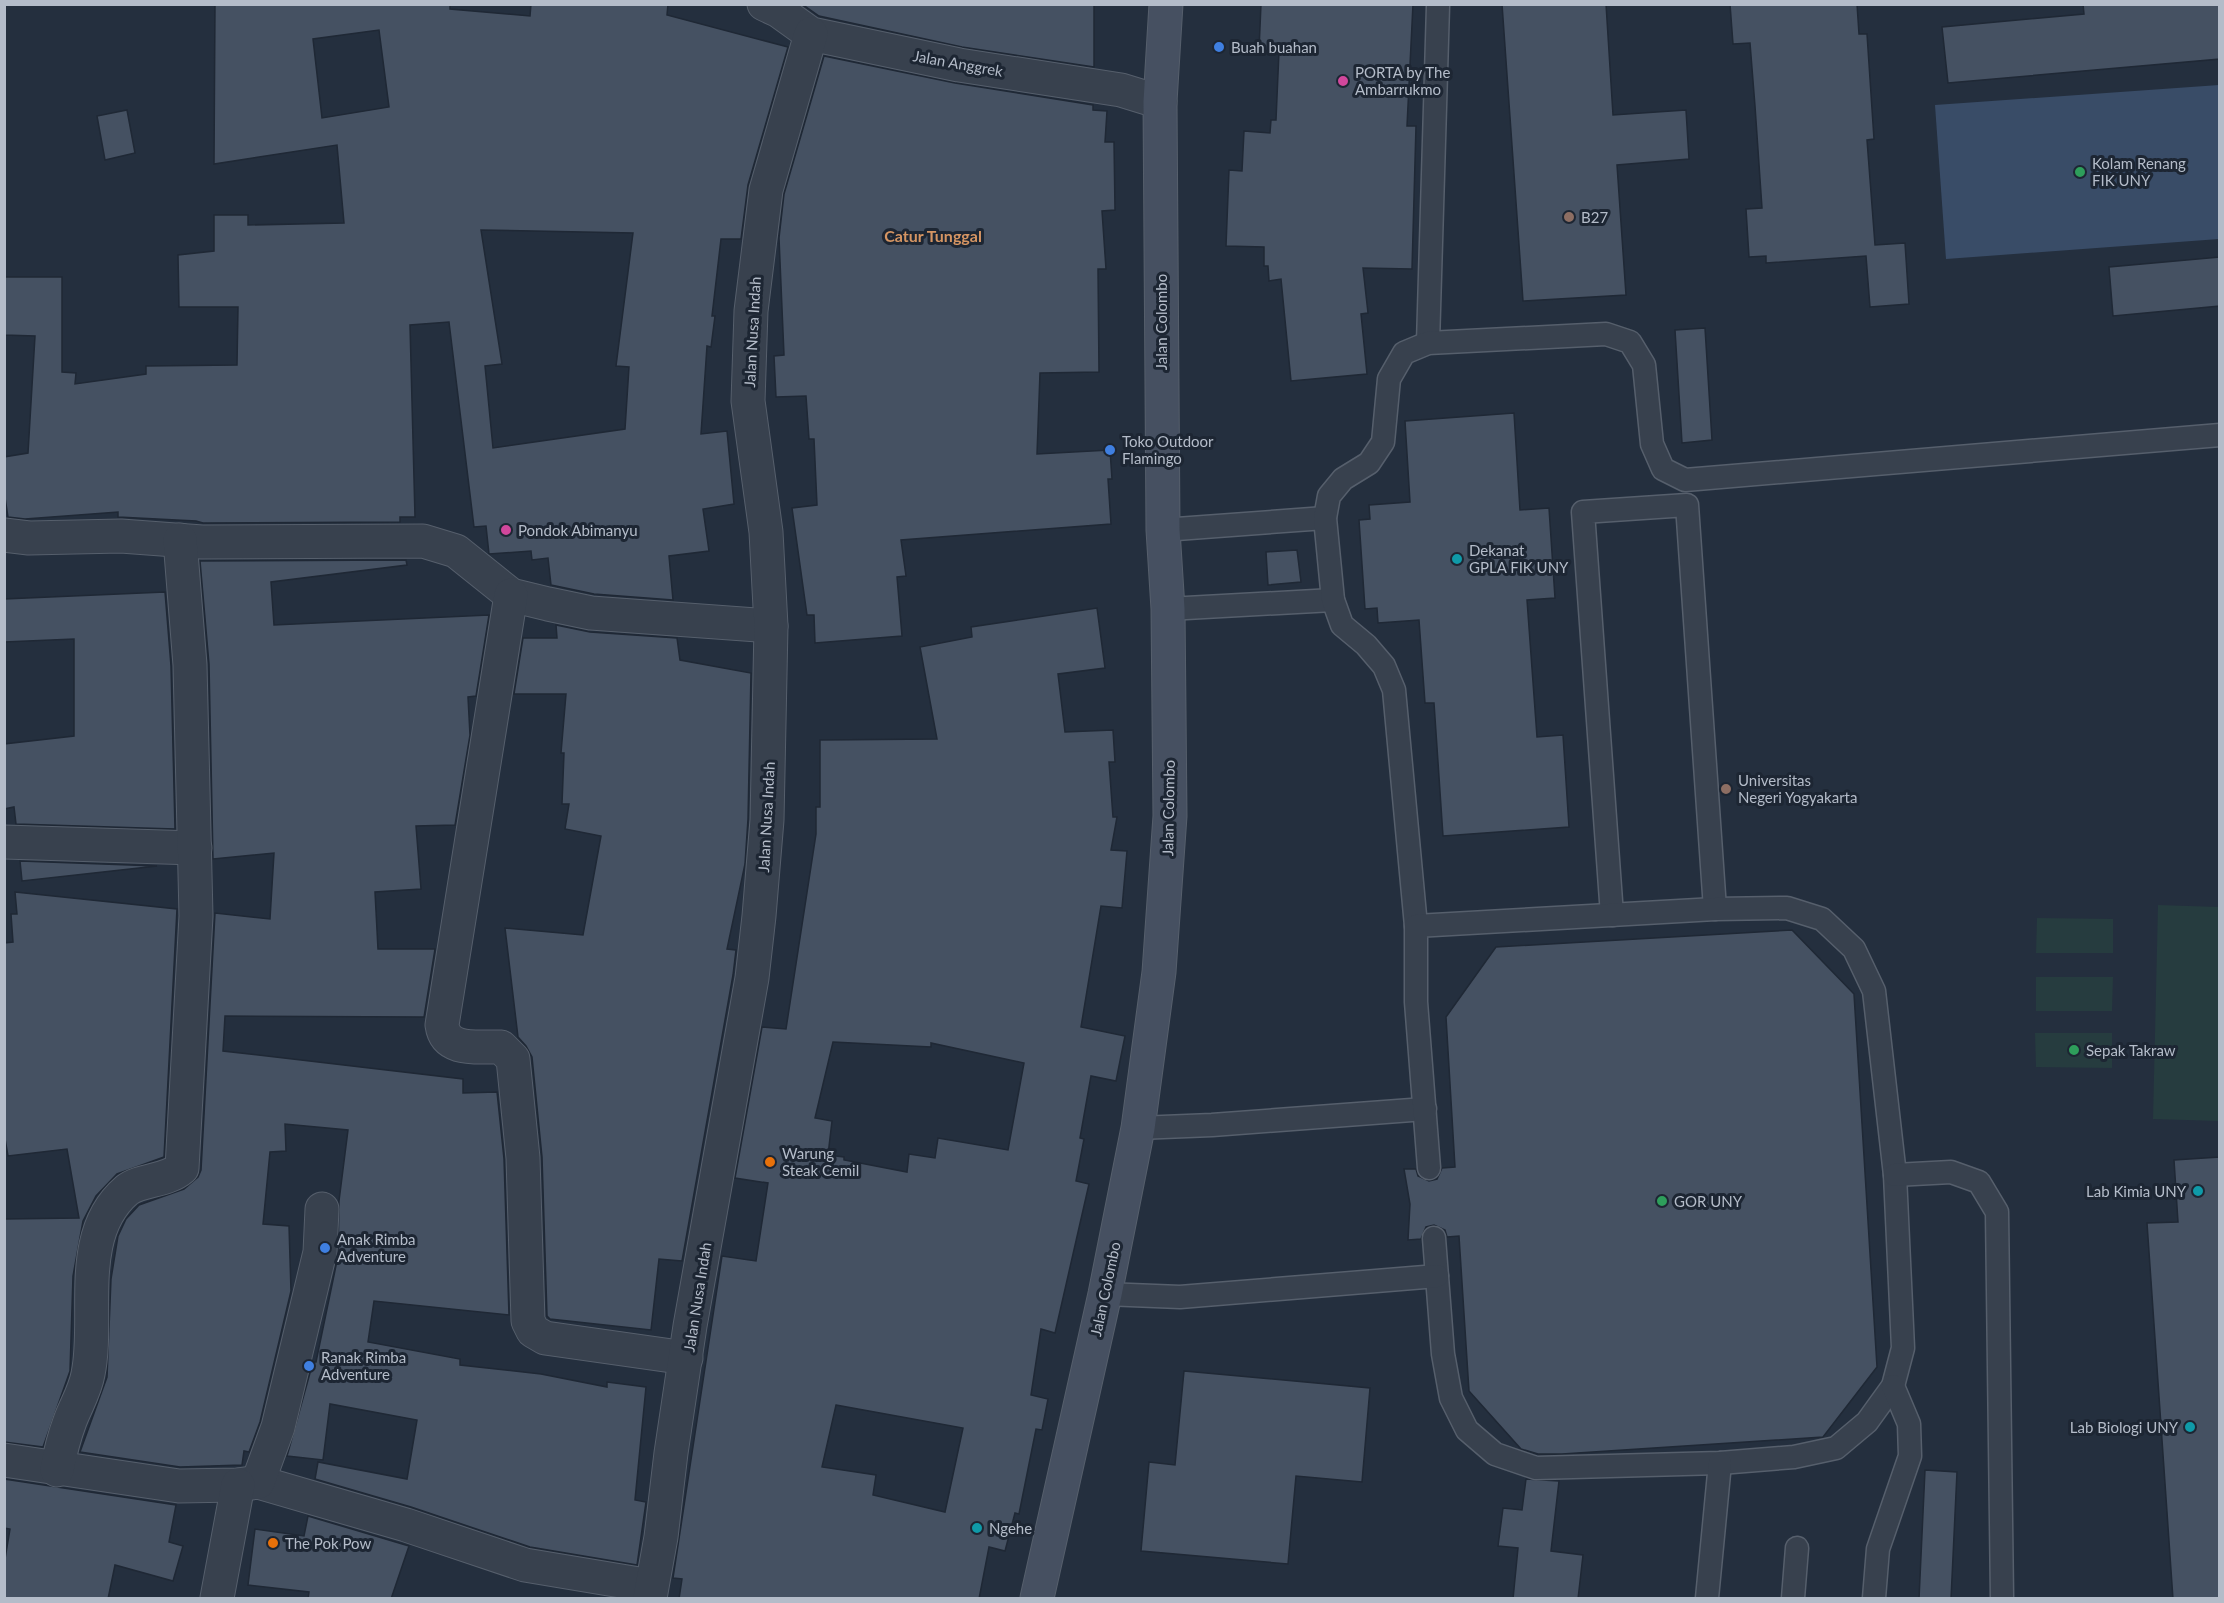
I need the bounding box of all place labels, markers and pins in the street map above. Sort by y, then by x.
place label: Buah buahan [1231,38,1317,56]
marker: Buah buahan [1212,40,1226,54]
place label: PORTA by The Ambarrukmo [1355,63,1450,98]
marker: PORTA by The Ambarrukmo [1336,74,1350,88]
place label: Kolam Renang FIK UNY [2092,154,2186,189]
marker: Kolam Renang FIK UNY [2073,165,2087,179]
place label: B27 [1581,208,1608,226]
marker: B27 [1562,210,1576,224]
place label: Toko Outdoor Flamingo [1122,432,1214,467]
marker: Toko Outdoor Flamingo [1103,443,1117,457]
place label: Pondok Abimanyu [518,521,638,539]
marker: Pondok Abimanyu [499,523,513,537]
place label: Dekanat GPLA FIK UNY [1469,541,1569,576]
marker: Dekanat GPLA FIK UNY [1450,552,1464,566]
place label: Universitas Negeri Yogyakarta [1738,771,1857,806]
marker: Universitas Negeri Yogyakarta [1719,782,1733,796]
place label: Sepak Takraw [2086,1041,2176,1059]
marker: Sepak Takraw [2067,1043,2081,1057]
place label: Warung Steak Cemil [782,1144,859,1179]
marker: Warung Steak Cemil [763,1155,777,1169]
place label: Lab Kimia UNY [2086,1182,2187,1200]
marker: Lab Kimia UNY [2191,1184,2205,1198]
place label: GOR UNY [1674,1192,1743,1210]
marker: GOR UNY [1655,1194,1669,1208]
place label: Anak Rimba Adventure [337,1230,416,1265]
marker: Anak Rimba Adventure [318,1241,332,1255]
place label: Ranak Rimba Adventure [321,1348,406,1383]
marker: Ranak Rimba Adventure [302,1359,316,1373]
place label: Lab Biologi UNY [2070,1418,2179,1436]
marker: Lab Biologi UNY [2183,1420,2197,1434]
place label: Ngehe [989,1519,1032,1537]
marker: Ngehe [970,1521,984,1535]
place label: The Pok Pow [285,1534,371,1552]
marker: The Pok Pow [266,1536,280,1550]

